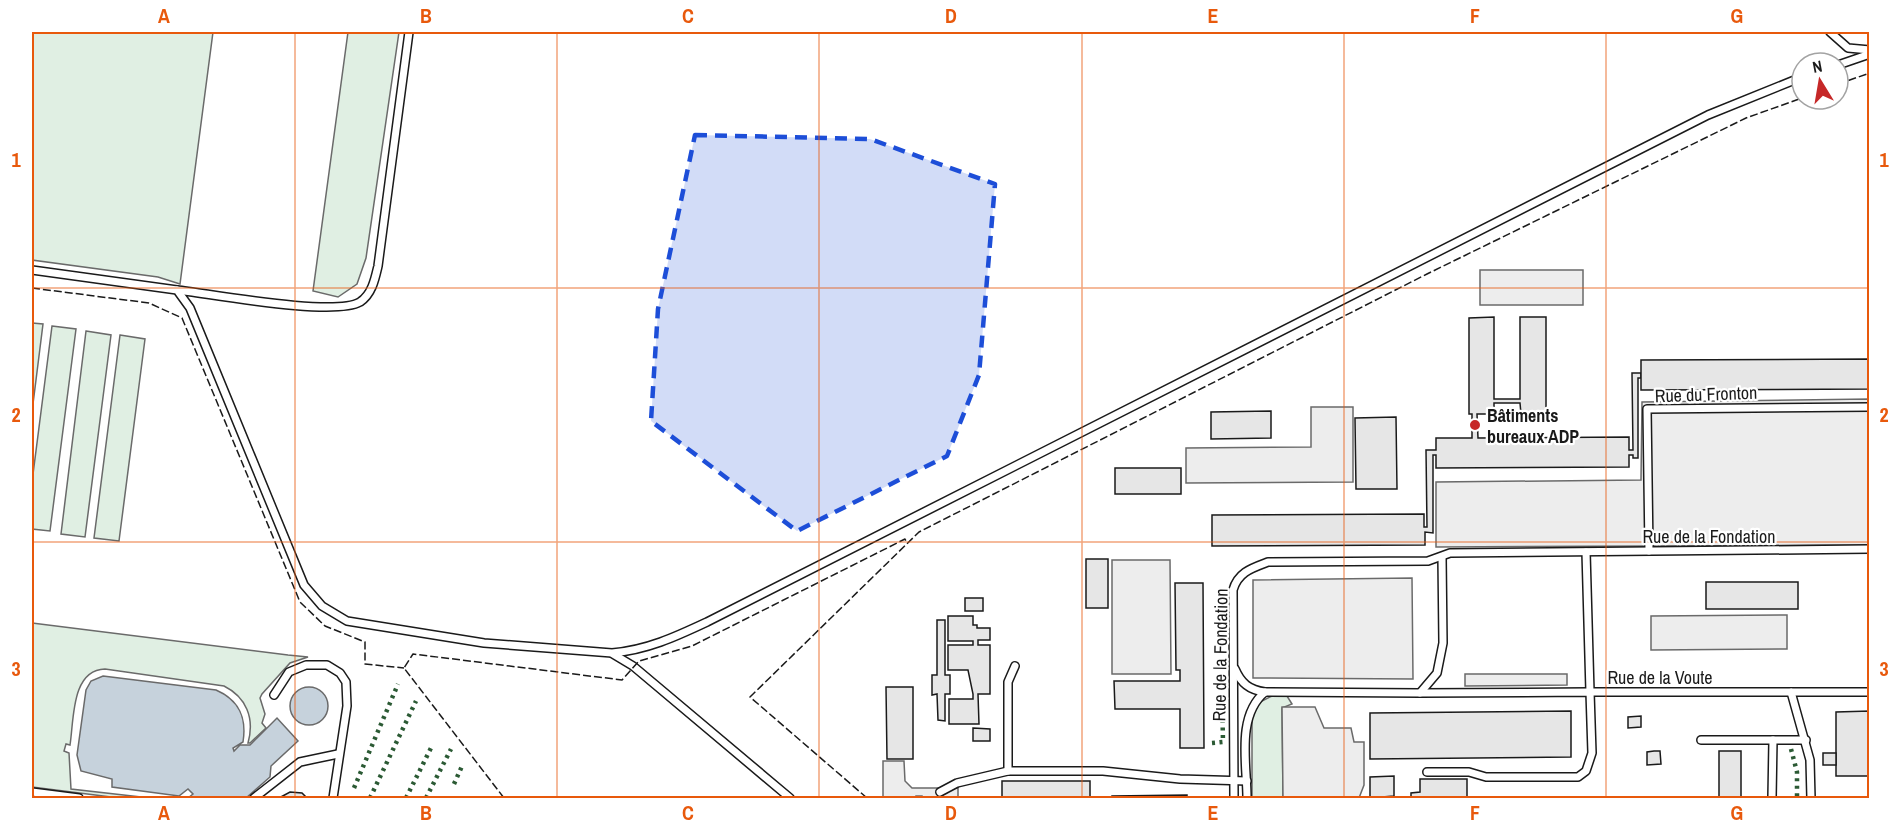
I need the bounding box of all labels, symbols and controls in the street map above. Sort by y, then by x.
text: A [158,2,170,29]
text: B [420,2,432,29]
text: C [682,2,694,29]
text: D [945,2,957,29]
text: E [1208,2,1219,29]
text: F [1470,2,1480,29]
text: G [1731,2,1743,29]
north arrow [1790,51,1850,111]
text: N [1810,55,1824,78]
text: 1 [11,146,21,173]
text: 1 [1879,146,1889,173]
street label: Rue du Fronton [1654,380,1758,408]
text: 2 [11,401,21,428]
text: 2 [1879,401,1889,428]
place label: Bâtiments bureaux ADP [1487,403,1579,449]
marker: Bâtiments bureaux ADP [1468,418,1482,432]
street label: Rue de la Fondation [1642,524,1776,549]
street label: Rue de la Fondation [1206,588,1234,722]
text: 3 [11,655,21,682]
text: 3 [1879,655,1889,682]
street label: Rue de la Voute [1607,665,1713,690]
text: A [158,799,170,826]
text: B [420,799,432,826]
text: C [682,799,694,826]
text: D [945,799,957,826]
text: E [1208,799,1219,826]
text: F [1470,799,1480,826]
text: G [1731,799,1743,826]

